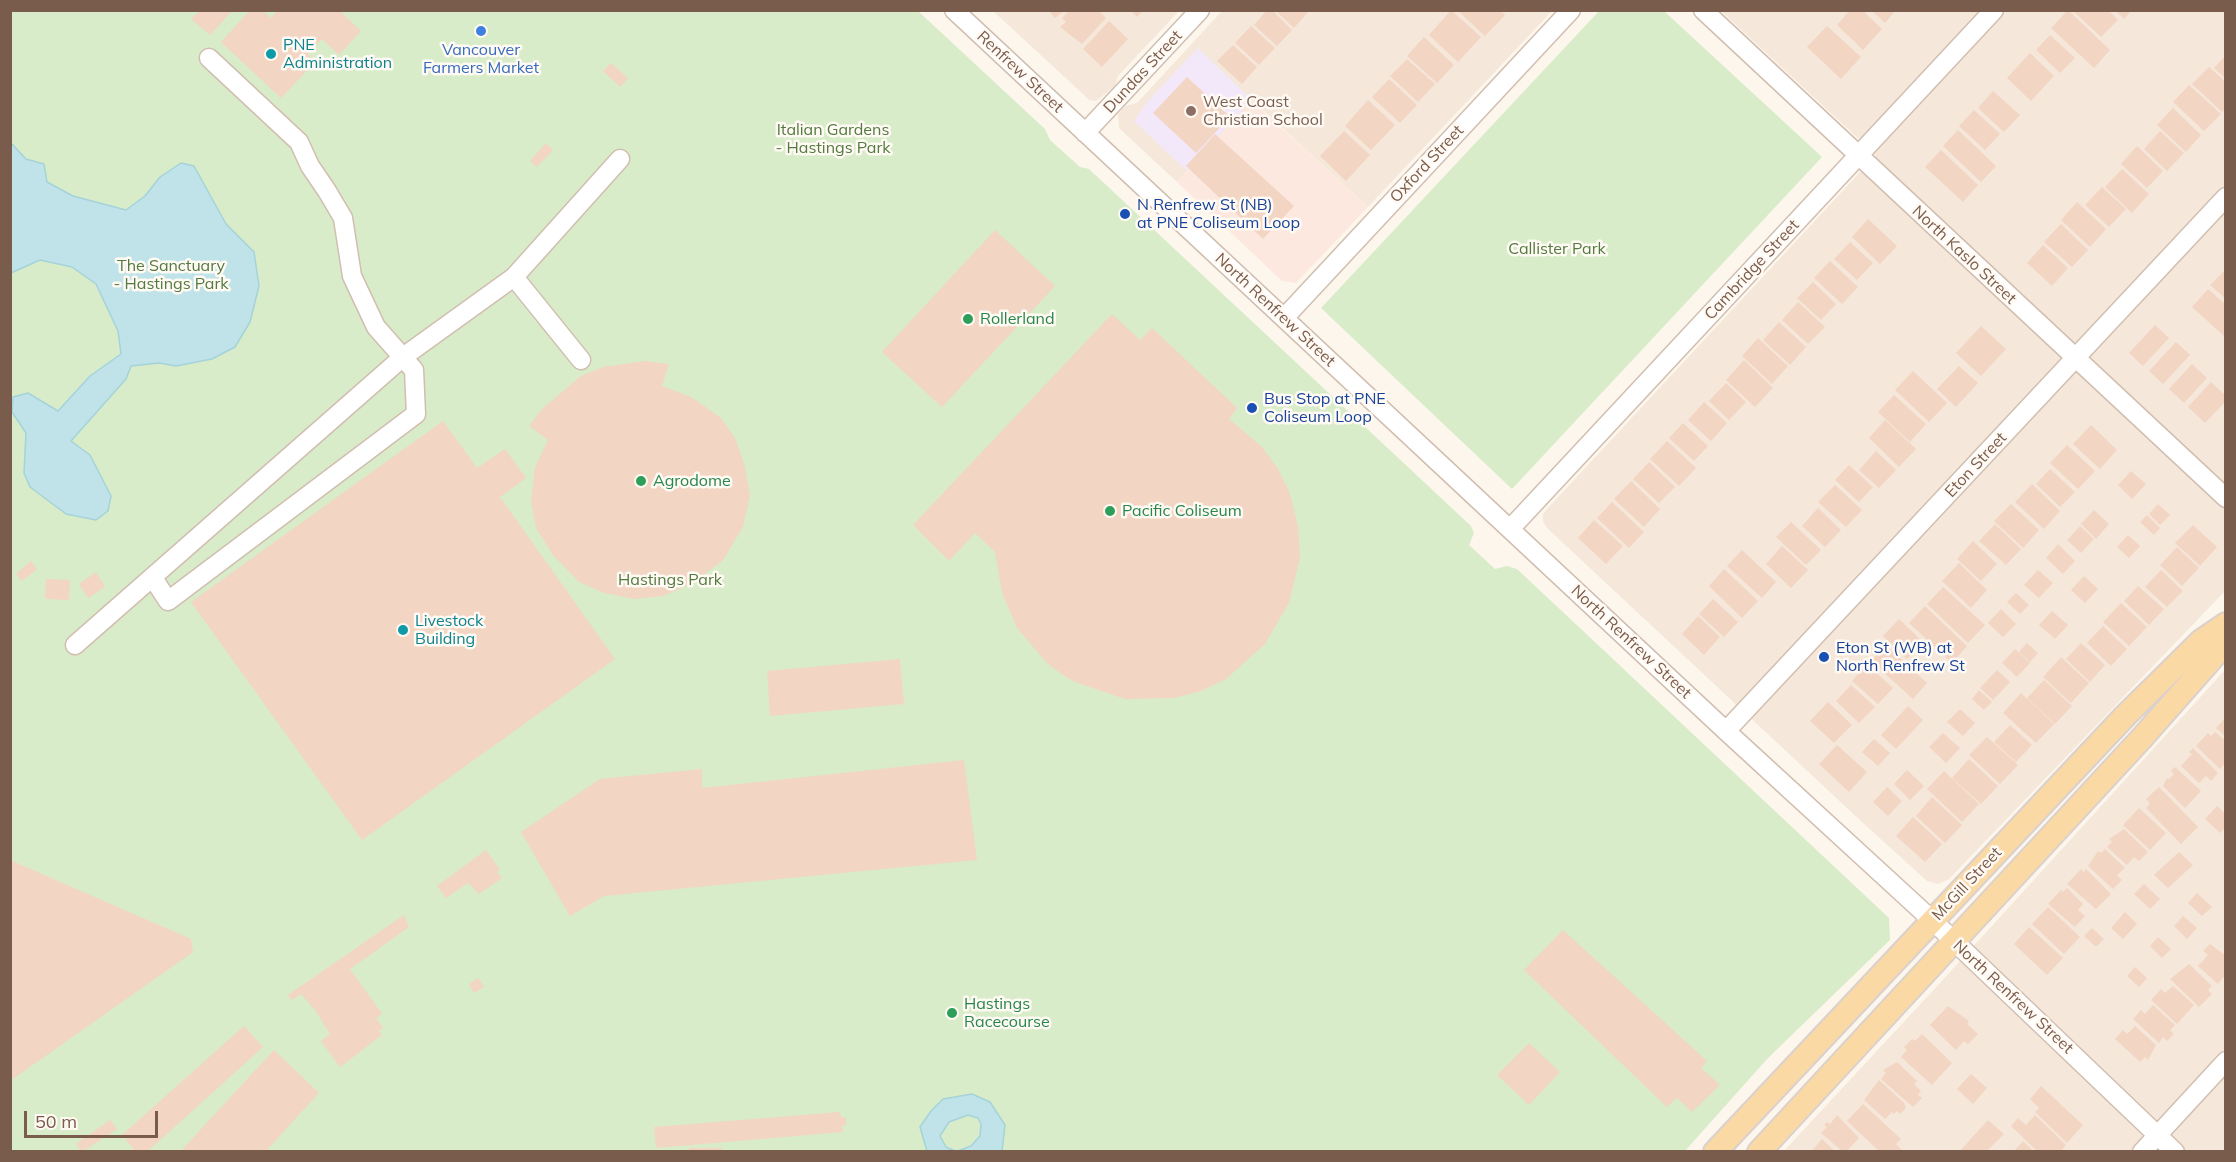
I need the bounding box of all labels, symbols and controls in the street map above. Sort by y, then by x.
marker: Vancouver Farmers Market [474,24,488,38]
street label: Renfrew Street [973,27,1067,117]
street label: Dundas Street [1100,27,1186,117]
place label: PNE Administration [283,35,392,73]
place label: Vancouver Farmers Market [423,40,539,78]
marker: PNE Administration [264,47,278,61]
place label: West Coast Christian School [1203,92,1323,130]
marker: West Coast Christian School [1184,104,1198,118]
park label: Italian Gardens - Hastings Park [776,120,890,158]
street label: Oxford Street [1386,121,1468,207]
place label: N Renfrew St (NB) at PNE Coliseum Loop [1137,195,1300,233]
street label: North Kaslo Street [1908,202,2020,308]
marker: N Renfrew St (NB) at PNE Coliseum Loop [1118,207,1132,221]
street label: Cambridge Street [1701,216,1803,324]
park label: Callister Park [1508,239,1606,259]
street label: North Renfrew Street [1211,249,1339,371]
park label: The Sanctuary - Hastings Park [114,256,228,294]
place label: Rollerland [980,309,1055,329]
marker: Rollerland [961,312,975,326]
place label: Bus Stop at PNE Coliseum Loop [1264,389,1386,427]
marker: Bus Stop at PNE Coliseum Loop [1245,401,1259,415]
street label: Eton Street [1941,429,2011,501]
place label: Agrodome [653,471,731,491]
marker: Agrodome [634,474,648,488]
place label: Pacific Coliseum [1122,501,1242,521]
marker: Pacific Coliseum [1103,504,1117,518]
park label: Hastings Park [618,570,722,590]
street label: North Renfrew Street [1567,581,1695,703]
place label: Livestock Building [415,611,483,649]
marker: Livestock Building [396,623,410,637]
place label: Eton St (WB) at North Renfrew St [1836,638,1965,676]
marker: Eton St (WB) at North Renfrew St [1817,650,1831,664]
street label: McGill Street [1928,843,2006,925]
street label: North Renfrew Street [1949,936,2077,1058]
place label: Hastings Racecourse [964,994,1050,1032]
marker: Hastings Racecourse [945,1006,959,1020]
scale bar [27,1099,160,1137]
text: 50 m [35,1110,77,1133]

